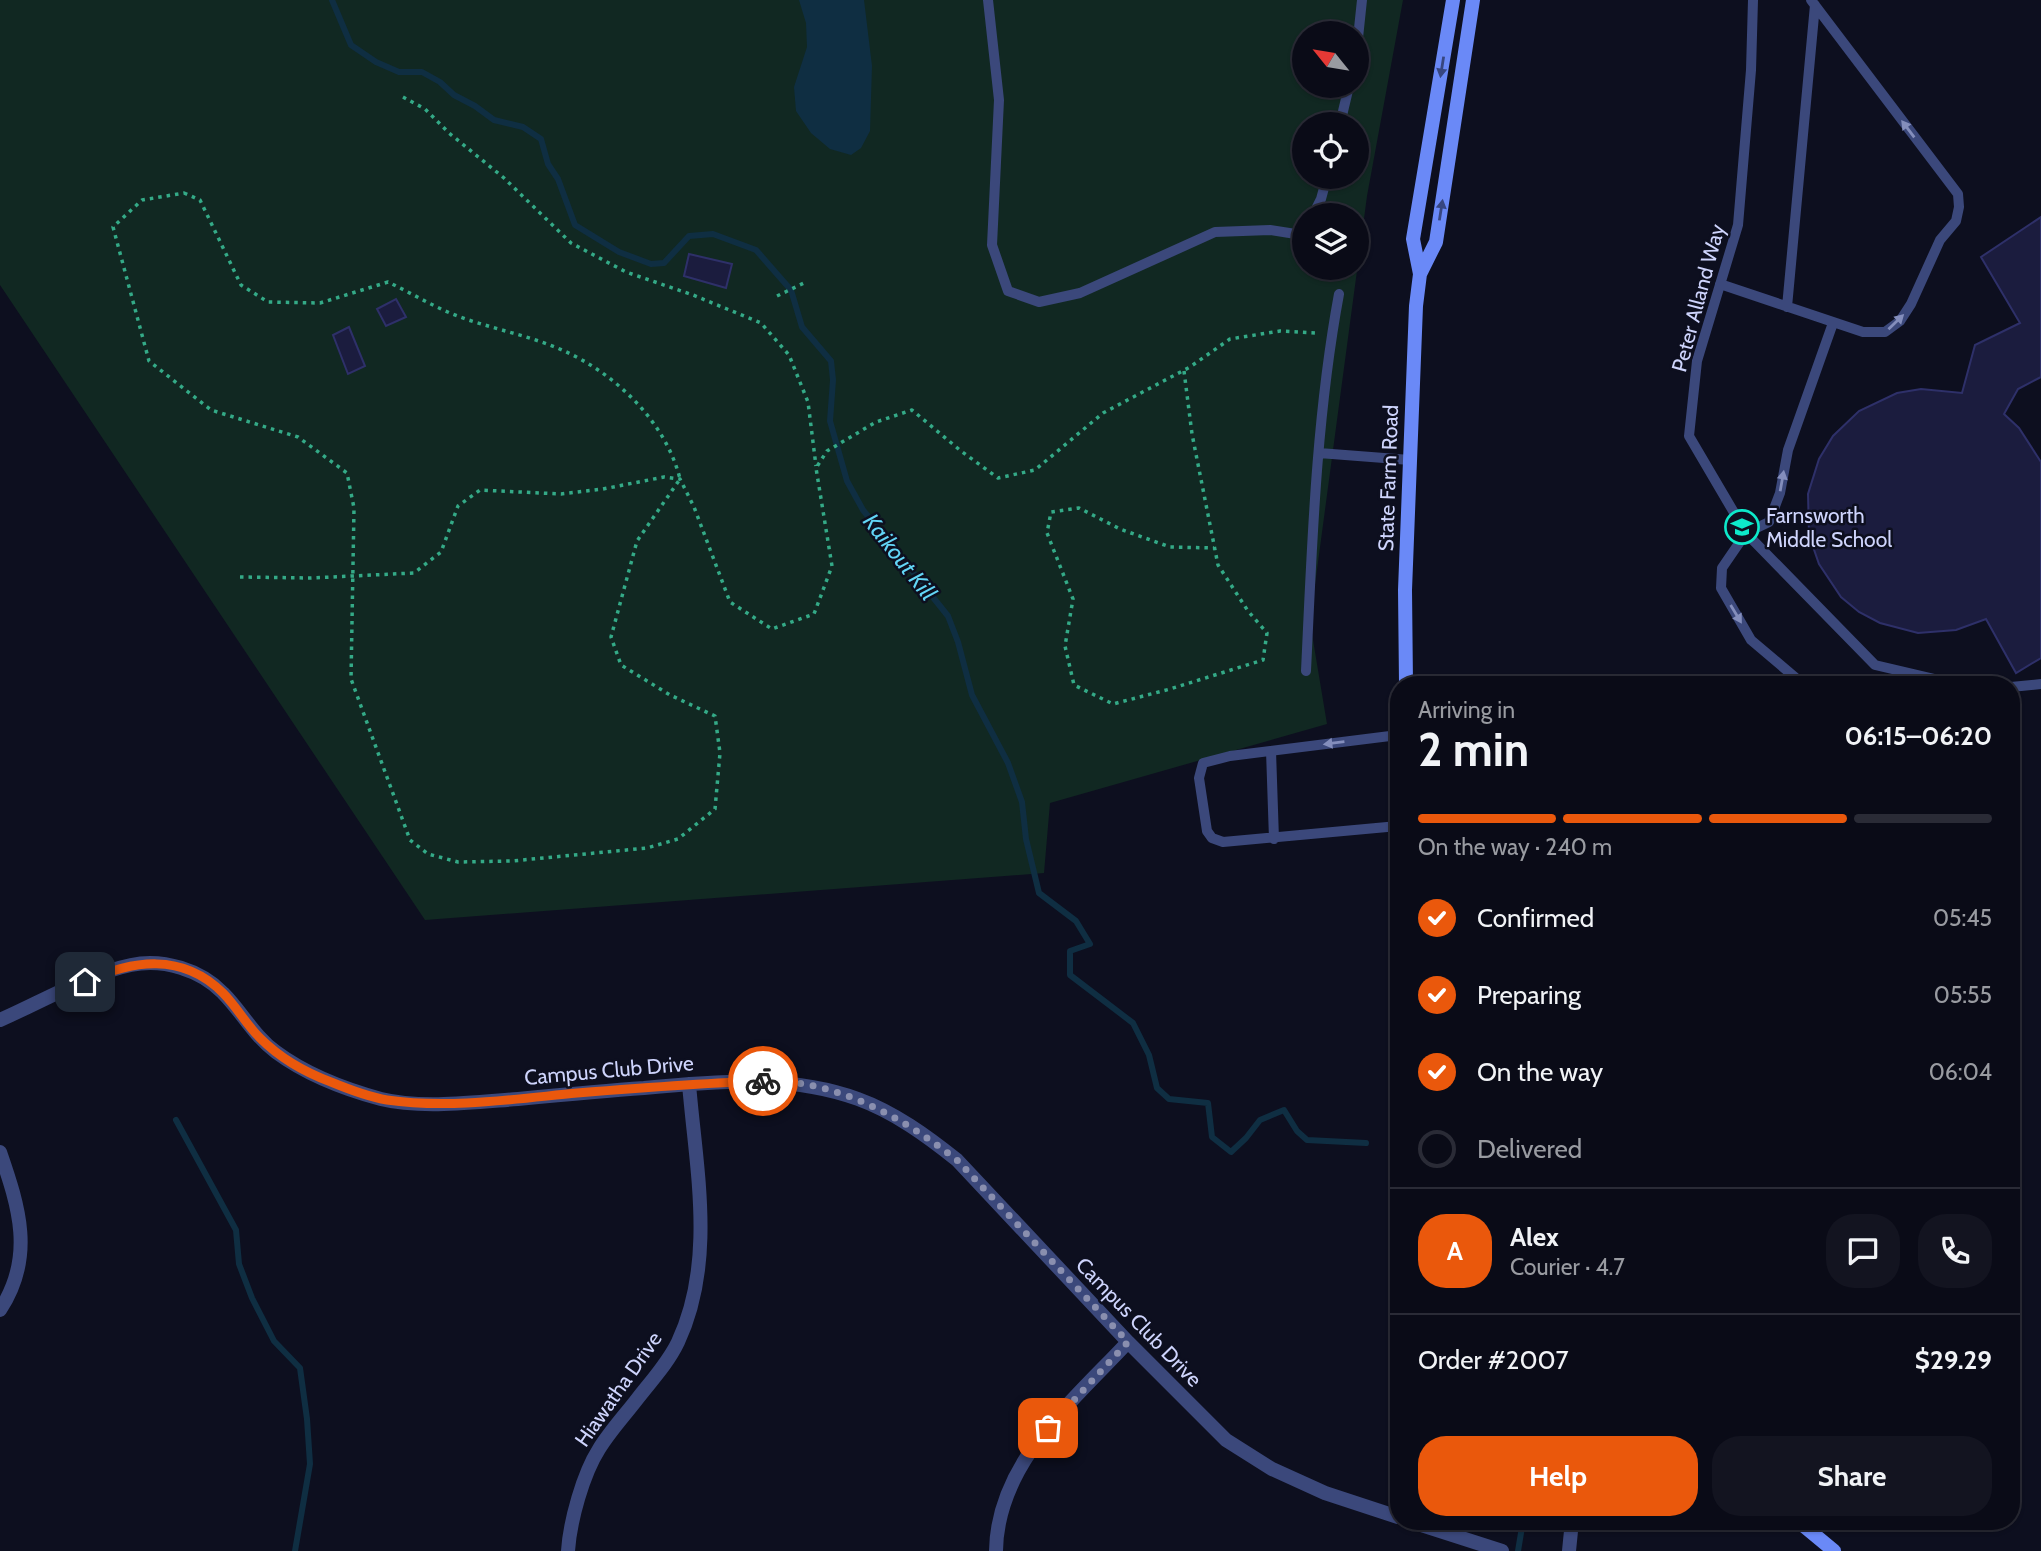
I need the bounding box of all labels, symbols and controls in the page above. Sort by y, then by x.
north arrow [1292,21,1368,98]
map controls [1292,21,1369,280]
one-way arrow [1436,56,1447,78]
button: locate [1292,112,1369,189]
one-way arrow [1902,120,1916,138]
one-way arrow [1436,199,1447,221]
button: layers [1292,203,1369,280]
street label: Peter Alland Way [1666,221,1730,375]
one-way arrow [1888,313,1905,330]
street label: State Farm Road [1373,404,1403,552]
one-way arrow [1777,470,1788,492]
place label: Farnsworth Middle School [1766,503,1892,552]
water label: Kaikout Kill [857,508,943,607]
school or university icon: Farnsworth Middle School [1723,508,1761,546]
one-way arrow [1730,604,1742,623]
text: Arriving in [1418,696,1515,724]
text: 06:15–06:20 [1844,720,1992,752]
text: 2 min [1418,722,1529,778]
one-way arrow [1323,737,1345,748]
text: On the way · 240 m [1418,833,1612,861]
icon: check [1418,899,1456,937]
text: Confirmed [1477,902,1594,934]
text: 05:45 [1933,904,1992,932]
pin [55,952,115,1012]
icon: home [66,963,104,1001]
icon: check [1418,976,1456,1014]
text: Preparing [1477,979,1581,1011]
text: 05:55 [1934,981,1992,1009]
courier [728,1046,798,1116]
street label: Campus Club Drive [523,1050,695,1090]
icon: check [1418,1053,1456,1091]
text: On the way [1477,1056,1603,1088]
text: 06:04 [1929,1058,1992,1086]
icon: bike [744,1062,782,1100]
text: Delivered [1477,1133,1582,1165]
button: chat [1826,1214,1900,1288]
button: phone [1918,1214,1992,1288]
text: Alex [1510,1221,1559,1253]
text: A [1447,1235,1463,1267]
street label: Campus Club Drive [1071,1252,1207,1392]
text: Courier · 4.7 [1510,1253,1625,1281]
street label: Hiawatha Drive [569,1327,667,1451]
text: Order #2007 [1418,1344,1569,1376]
text: $29.29 [1915,1344,1992,1376]
pin [1018,1398,1078,1458]
icon: bag [1029,1409,1067,1447]
button: Help [1418,1436,1698,1516]
button: Share [1712,1436,1992,1516]

